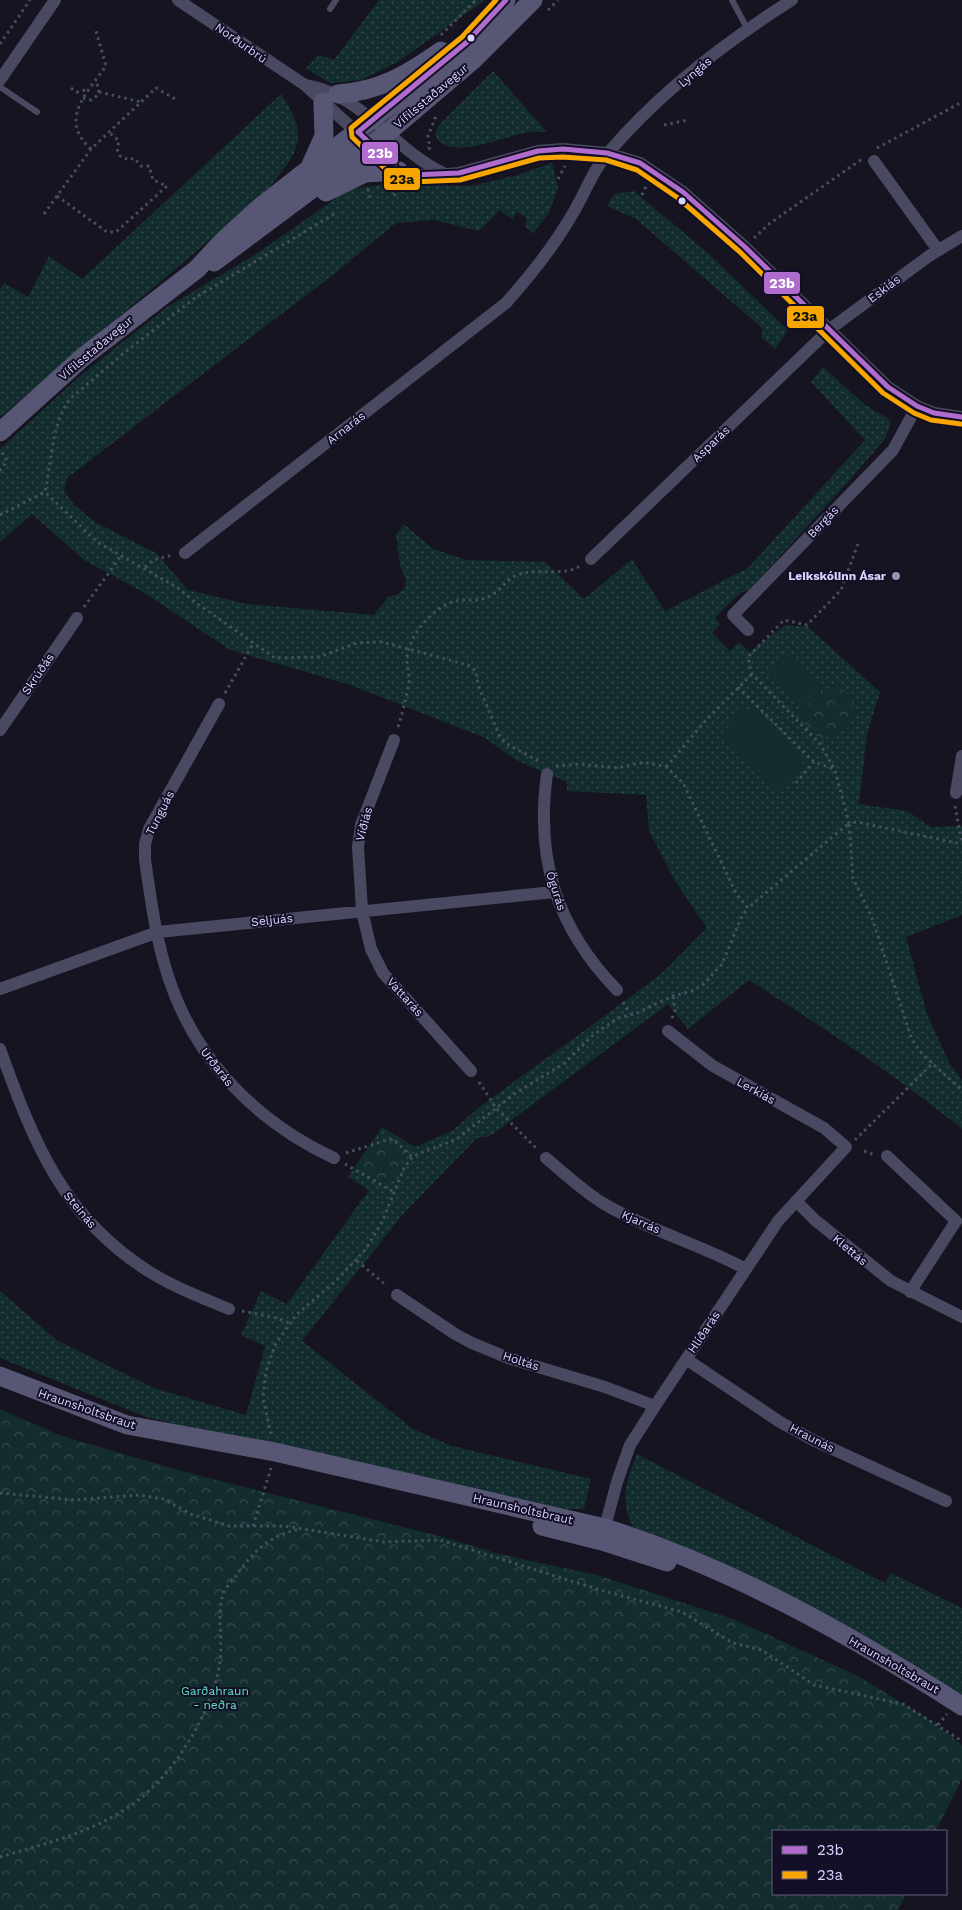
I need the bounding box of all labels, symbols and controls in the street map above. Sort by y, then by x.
street label: Norðurbrú [212,20,270,66]
unlabelled marker [466,33,476,43]
street label: Lyngás [675,54,715,90]
street label: Vífilsstaðavegur [391,61,471,131]
line badge: 23b [361,141,399,165]
text: 23b [367,145,393,161]
line badge: 23a [383,167,421,191]
text: 23a [390,171,415,187]
unlabelled marker [677,196,687,206]
line badge: 23b [763,271,801,295]
street label: Eskiás [865,272,903,306]
text: 23b [769,275,795,291]
line badge: 23a [786,305,825,329]
text: 23a [793,308,818,324]
street label: Vífilsstaðavegur [56,313,136,383]
street label: Arnarás [324,409,368,447]
street label: Asparás [689,423,733,465]
street label: Bergás [804,503,842,541]
place label: Leikskólinn Ásar [788,569,887,583]
marker: Leikskólinn Ásar [890,570,902,582]
street label: Skrúðás [19,651,57,697]
street label: Tunguás [143,788,177,838]
street label: Víðiás [353,805,375,843]
street label: Ögurás [543,870,569,912]
street label: Seljuás [250,911,294,929]
street label: Vattarás [384,975,426,1019]
street label: Urðarás [198,1045,236,1089]
street label: Lerkiás [734,1075,778,1107]
street label: Steinás [61,1189,99,1231]
street label: Kjarrás [620,1207,662,1237]
street label: Klettás [830,1232,870,1268]
street label: Hlíðarás [685,1308,723,1356]
street label: Holtás [501,1349,541,1373]
street label: Hraunsholtsbraut [36,1386,138,1432]
street label: Hraunás [787,1421,837,1455]
street label: Hraunsholtsbraut [472,1491,574,1527]
street label: Hraunsholtsbraut [846,1633,942,1697]
park label: Garðahraun - neðra [181,1684,249,1712]
legend [772,1830,947,1895]
text: 23b [817,1841,844,1859]
text: 23a [817,1866,843,1884]

